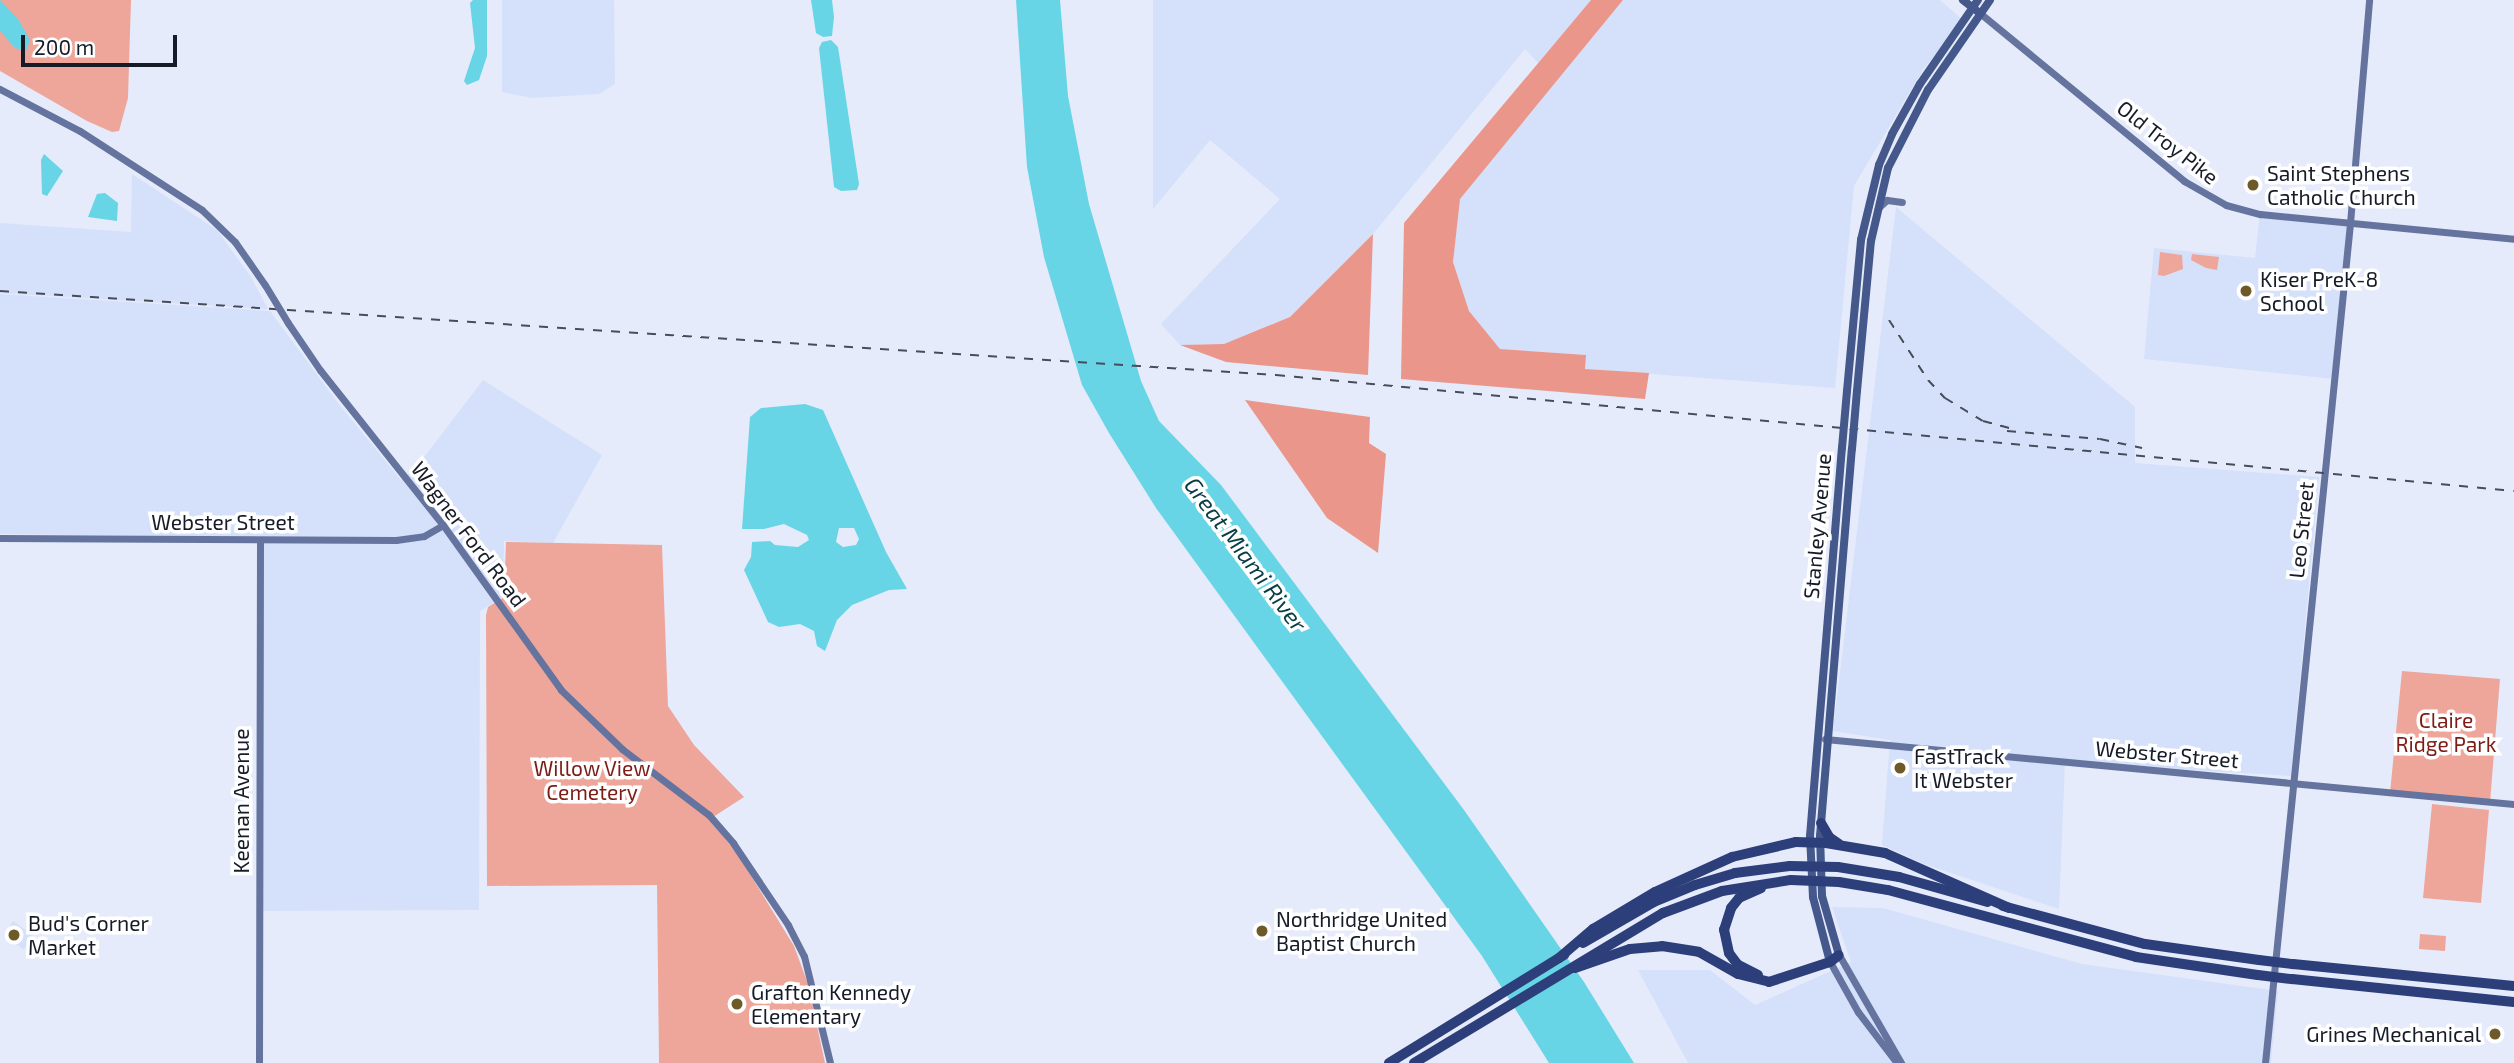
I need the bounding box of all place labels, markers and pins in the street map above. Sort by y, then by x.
place label: Saint Stephens Catholic Church [2267,160,2416,210]
marker: Saint Stephens Catholic Church [2245,177,2261,193]
place label: Kiser PreK-8 School [2260,266,2379,316]
marker: Kiser PreK-8 School [2238,283,2254,299]
place label: FastTrack It Webster [1914,743,2013,793]
marker: FastTrack It Webster [1892,760,1908,776]
place label: Northridge United Baptist Church [1276,906,1447,956]
place label: Bud's Corner Market [28,910,149,960]
marker: Northridge United Baptist Church [1254,923,1270,939]
marker: Bud's Corner Market [6,927,22,943]
place label: Grafton Kennedy Elementary [751,979,911,1029]
marker: Grafton Kennedy Elementary [729,996,745,1012]
place label: Grines Mechanical [2306,1021,2481,1047]
marker: Grines Mechanical [2487,1026,2503,1042]

